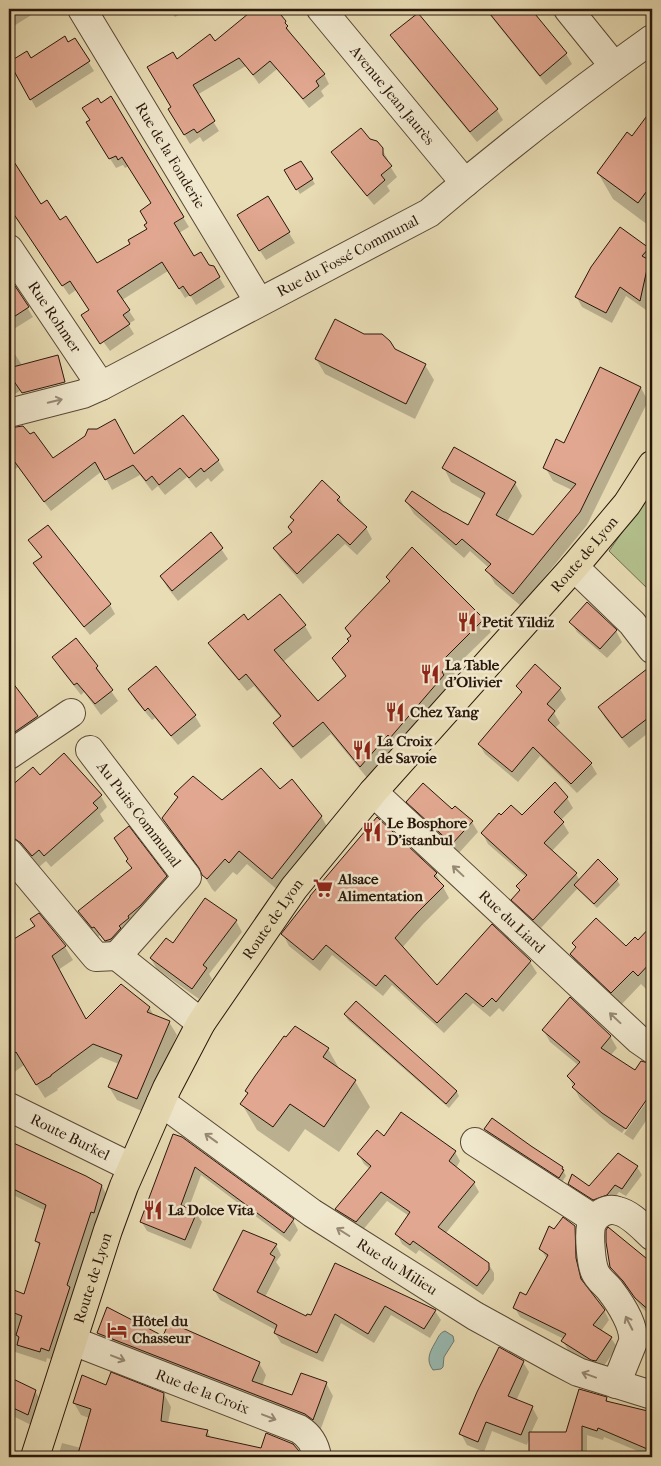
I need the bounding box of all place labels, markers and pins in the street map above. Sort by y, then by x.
restaurant icon: Petit Yildiz [456,611,478,633]
place label: Petit Yildiz [482,613,555,631]
place label: La Table d'Olivier [445,656,503,691]
restaurant icon: La Table d'Olivier [419,663,441,685]
restaurant icon: Chez Yang [384,701,406,723]
place label: Chez Yang [410,703,479,721]
place label: La Croix de Savoie [377,732,437,767]
restaurant icon: La Croix de Savoie [351,739,373,761]
place label: Le Bosphore D'istanbul [387,814,468,849]
restaurant icon: Le Bosphore D'istanbul [361,821,383,843]
place label: Alsace Alimentation [337,870,423,905]
supermarket icon: Alsace Alimentation [312,877,334,899]
restaurant icon: La Dolce Vita [142,1199,164,1221]
place label: La Dolce Vita [168,1201,255,1219]
place label: Hôtel du Chasseur [132,1312,191,1347]
hotel icon: Hôtel du Chasseur [106,1319,128,1341]

